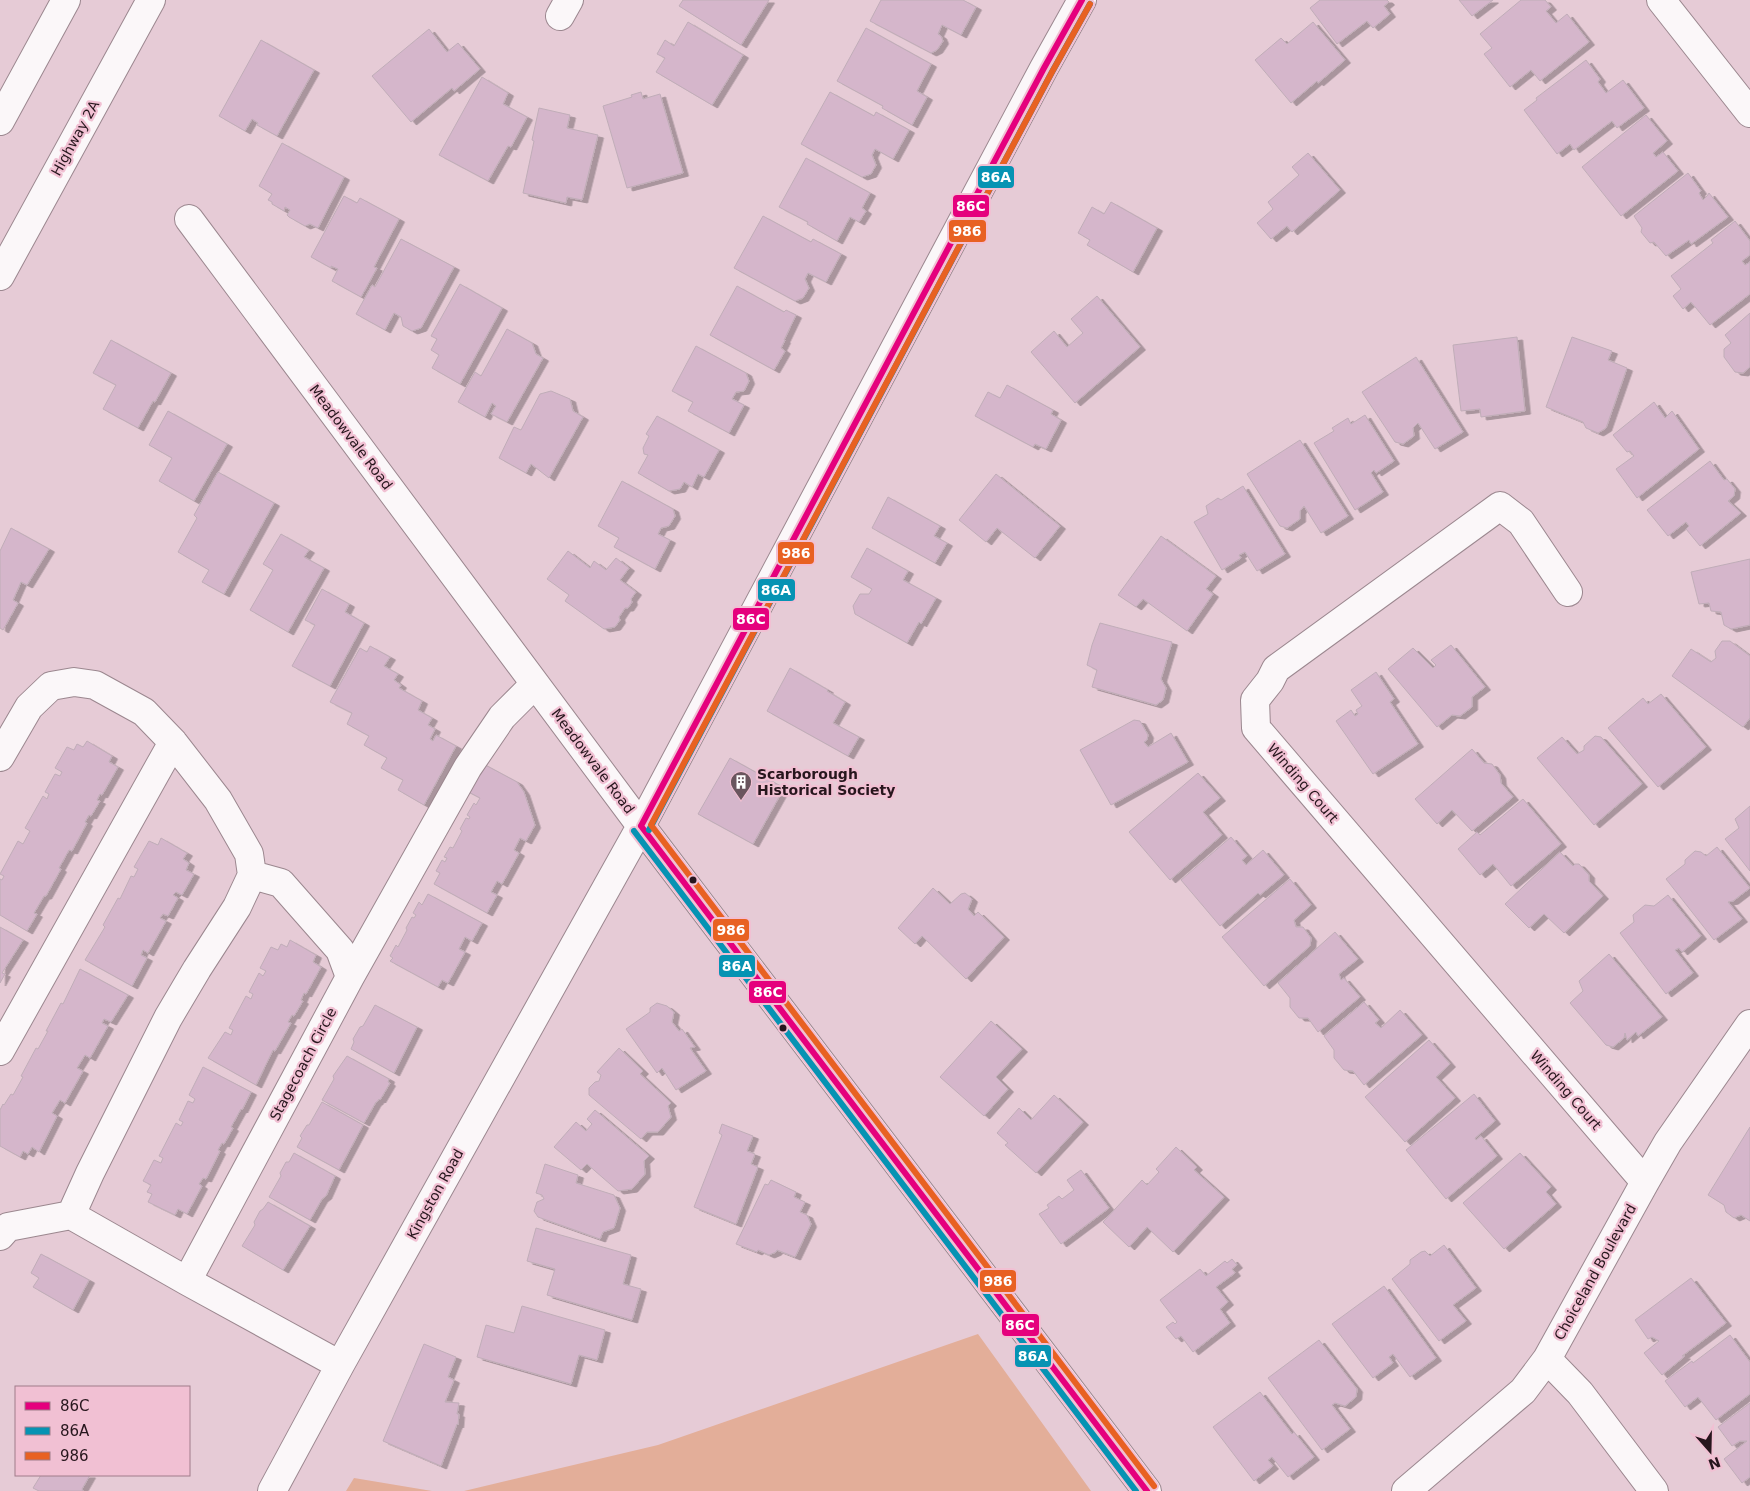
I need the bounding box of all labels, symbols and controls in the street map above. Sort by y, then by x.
street label: Highway 2A [48,97,102,178]
line badge: 86A [977,165,1015,189]
text: 86A [981,169,1011,185]
line badge: 86C [952,194,990,218]
text: 86C [956,198,986,214]
line badge: 986 [948,219,987,243]
text: 986 [952,223,982,239]
street label: Meadowvale Road [306,381,396,493]
line badge: 986 [777,541,815,565]
text: 986 [781,545,811,561]
line badge: 86A [757,578,796,602]
text: 86A [761,582,791,598]
line badge: 86C [732,607,770,631]
text: 86C [736,611,766,627]
street label: Meadowvale Road [548,705,638,817]
street label: Winding Court [1264,740,1342,826]
place label: Scarborough Historical Society [757,766,895,798]
building icon: Scarborough Historical Society [729,770,753,801]
unlabelled marker [688,875,698,885]
line badge: 986 [712,918,750,942]
text: 986 [716,922,746,938]
line badge: 86A [718,954,756,978]
text: 86A [722,958,752,974]
line badge: 86C [748,980,787,1004]
text: 86C [753,984,783,1000]
street label: Stagecoach Circle [266,1005,340,1123]
unlabelled marker [778,1023,788,1033]
street label: Winding Court [1527,1047,1605,1133]
street label: Kingston Road [404,1146,466,1242]
street label: Choiceland Boulevard [1551,1201,1639,1343]
line badge: 986 [979,1269,1017,1293]
text: 986 [983,1273,1013,1289]
line badge: 86C [1001,1313,1040,1337]
text: 86C [1005,1317,1035,1333]
line badge: 86A [1014,1344,1052,1368]
text: 86A [1018,1348,1048,1364]
legend [15,1386,190,1476]
text: 86C [60,1397,90,1415]
text: 86A [60,1422,90,1440]
north arrow [1685,1426,1735,1476]
text: 986 [60,1447,89,1465]
text: N [1706,1454,1723,1473]

